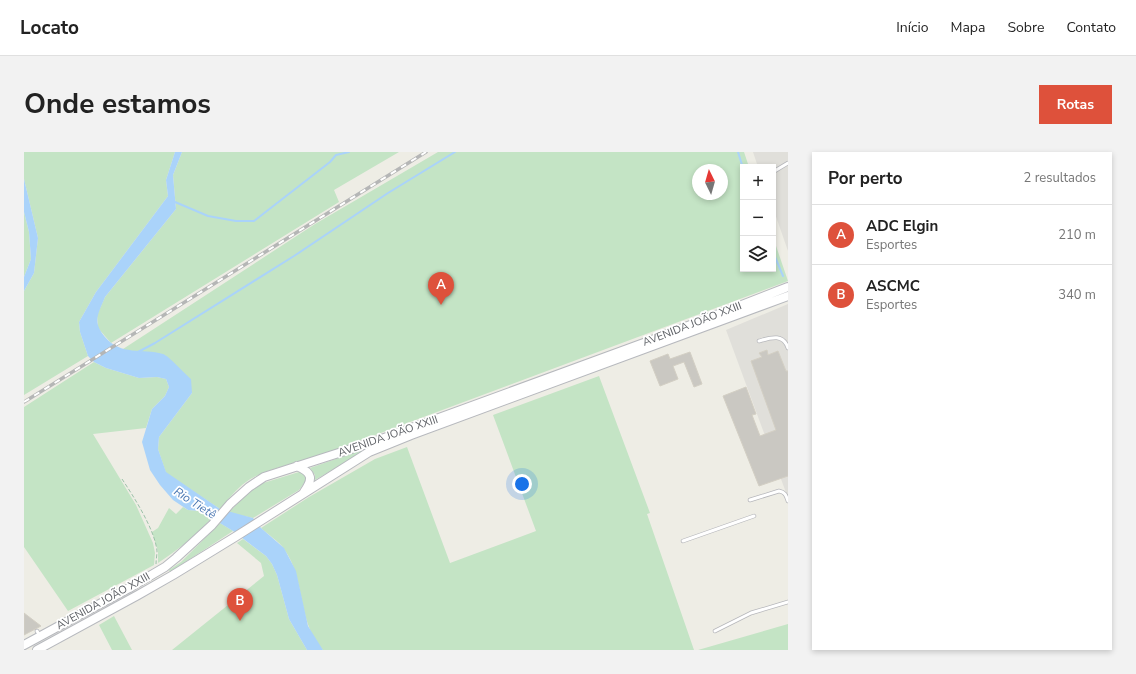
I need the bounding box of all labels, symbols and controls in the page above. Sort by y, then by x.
text: Locato [20,15,79,41]
text: Início [896,18,928,37]
text: Mapa [950,18,985,37]
text: Sobre [1007,18,1044,37]
text: Contato [1066,18,1116,37]
text: Onde estamos [24,85,211,123]
button: Rotas [1039,85,1112,124]
north arrow [692,164,728,200]
map controls [740,164,776,272]
button: + [740,164,776,200]
text: Por perto [828,167,903,190]
text: 2 resultados [1024,169,1096,187]
button: − [740,200,776,236]
text: ADC Elgin [866,216,938,236]
text: A [836,226,846,244]
text: 210 m [1058,226,1096,244]
button: layers [740,236,776,272]
text: Esportes [866,236,917,254]
pin: A [428,272,454,305]
text: ASCMC [866,276,920,296]
text: B [837,286,845,304]
text: 340 m [1058,286,1096,304]
text: Esportes [866,296,917,314]
street label: AVENIDA JOÃO XXIII [640,298,744,350]
street label: AVENIDA JOÃO XXIII [336,412,440,460]
your location [512,474,532,494]
water label: Rio Tietê [171,483,220,523]
street label: AVENIDA JOÃO XXIII [53,569,153,633]
pin: B [227,588,253,621]

